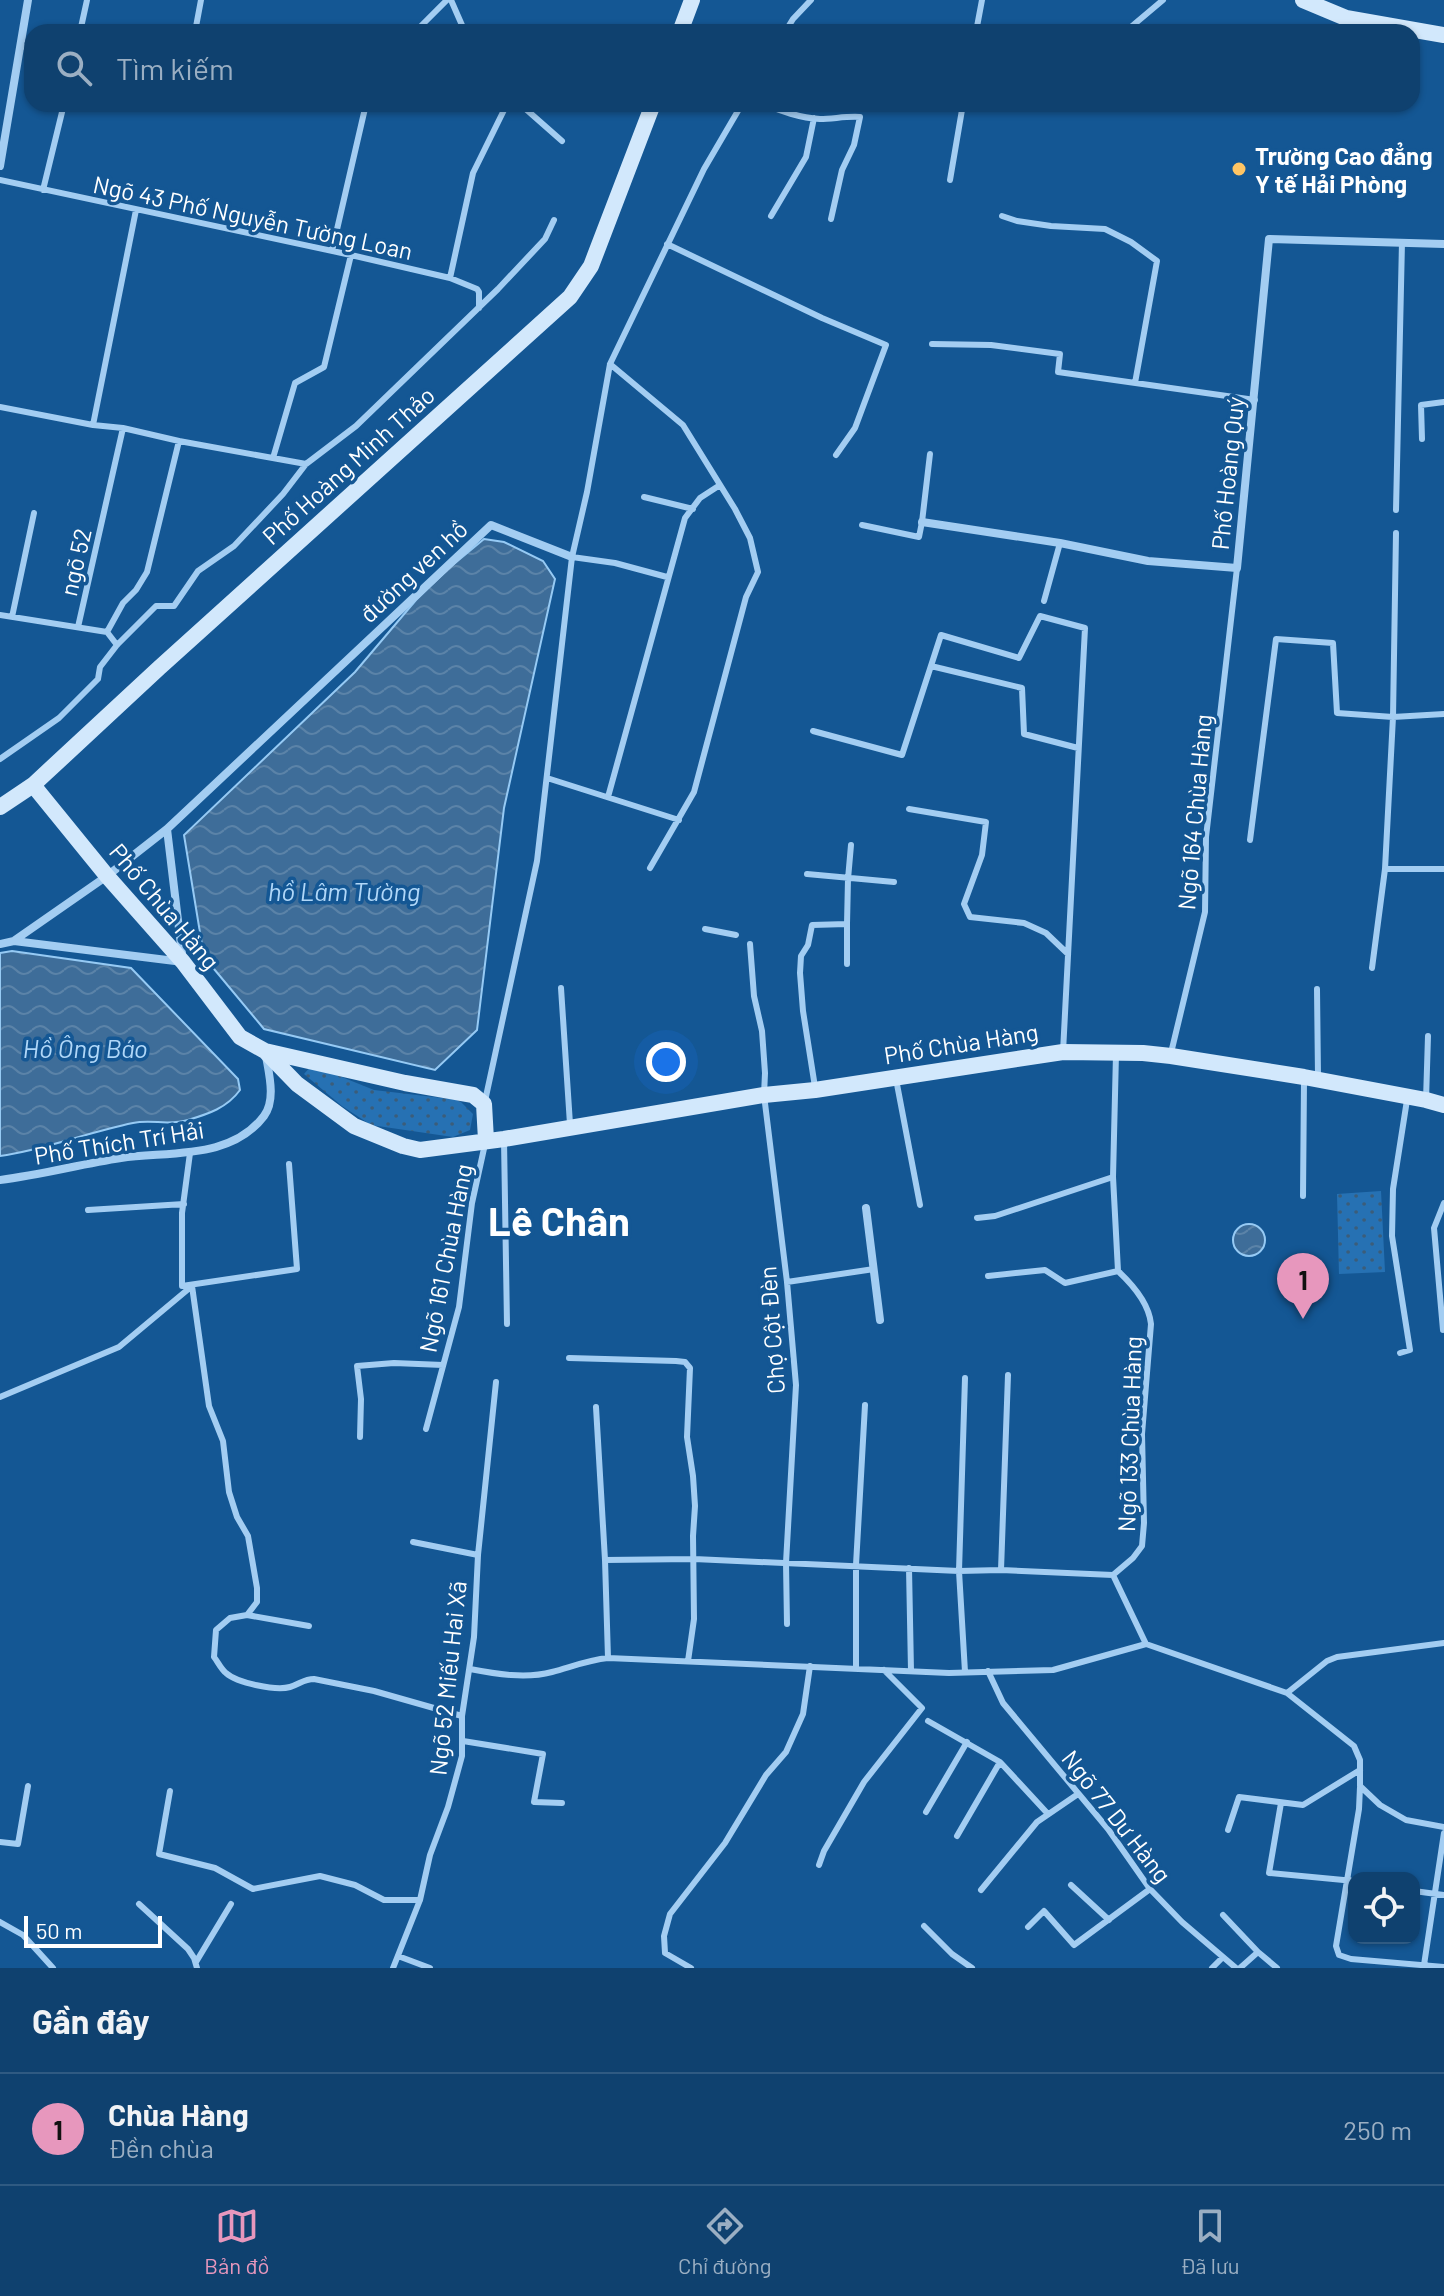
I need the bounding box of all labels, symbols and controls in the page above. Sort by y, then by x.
search box [24,24,1420,112]
icon: search [52,46,96,90]
text: Tìm kiếm [116,50,234,86]
place label: Trường Cao đẳng Y tế Hải Phòng [1255,141,1433,198]
marker: Trường Cao đẳng Y tế Hải Phòng [1230,160,1248,178]
street label: Ngõ 43 Phố Nguyễn Tường Loan [91,169,415,265]
street label: Phố Hoàng Minh Thảo [256,380,440,550]
street label: Phố Hoàng Quý [1205,395,1249,551]
street label: đường ven hồ [353,514,473,628]
street label: ngõ 52 [53,525,97,599]
street label: Ngõ 164 Chùa Hàng [1171,713,1217,911]
street label: Phố Chùa Hàng [104,837,226,975]
water label: hồ Lâm Tường [268,875,420,906]
street label: Phố Chùa Hàng [882,1016,1040,1070]
water label: Hồ Ông Báo [23,1032,147,1063]
your location [646,1042,686,1082]
street label: Phố Thích Trí Hải [32,1114,206,1170]
street label: Ngõ 161 Chùa Hàng [412,1161,478,1355]
district label: Lê Chân [488,1196,630,1244]
pin: 1 [1277,1253,1329,1319]
street label: Chợ Cột Đèn [752,1265,790,1395]
street label: Ngõ 133 Chùa Hàng [1111,1336,1147,1532]
street label: Ngõ 52 Miếu Hai Xã [422,1579,472,1777]
street label: Ngõ 77 Dư Hàng [1056,1744,1178,1888]
map controls [1348,1872,1420,1944]
button: locate [1348,1872,1420,1944]
scale bar [24,1912,162,1948]
text: 50 m [36,1917,82,1943]
text: Gần đây [32,2000,150,2041]
text: Chùa Hàng [108,2096,249,2132]
text: 1 [53,2114,63,2145]
text: 250 m [1343,2114,1412,2145]
text: Đền chùa [108,2132,214,2163]
tab: Bản đồ [204,2204,269,2278]
tab: Chỉ đường [678,2204,772,2278]
tab: Đã lưu [1180,2204,1240,2278]

